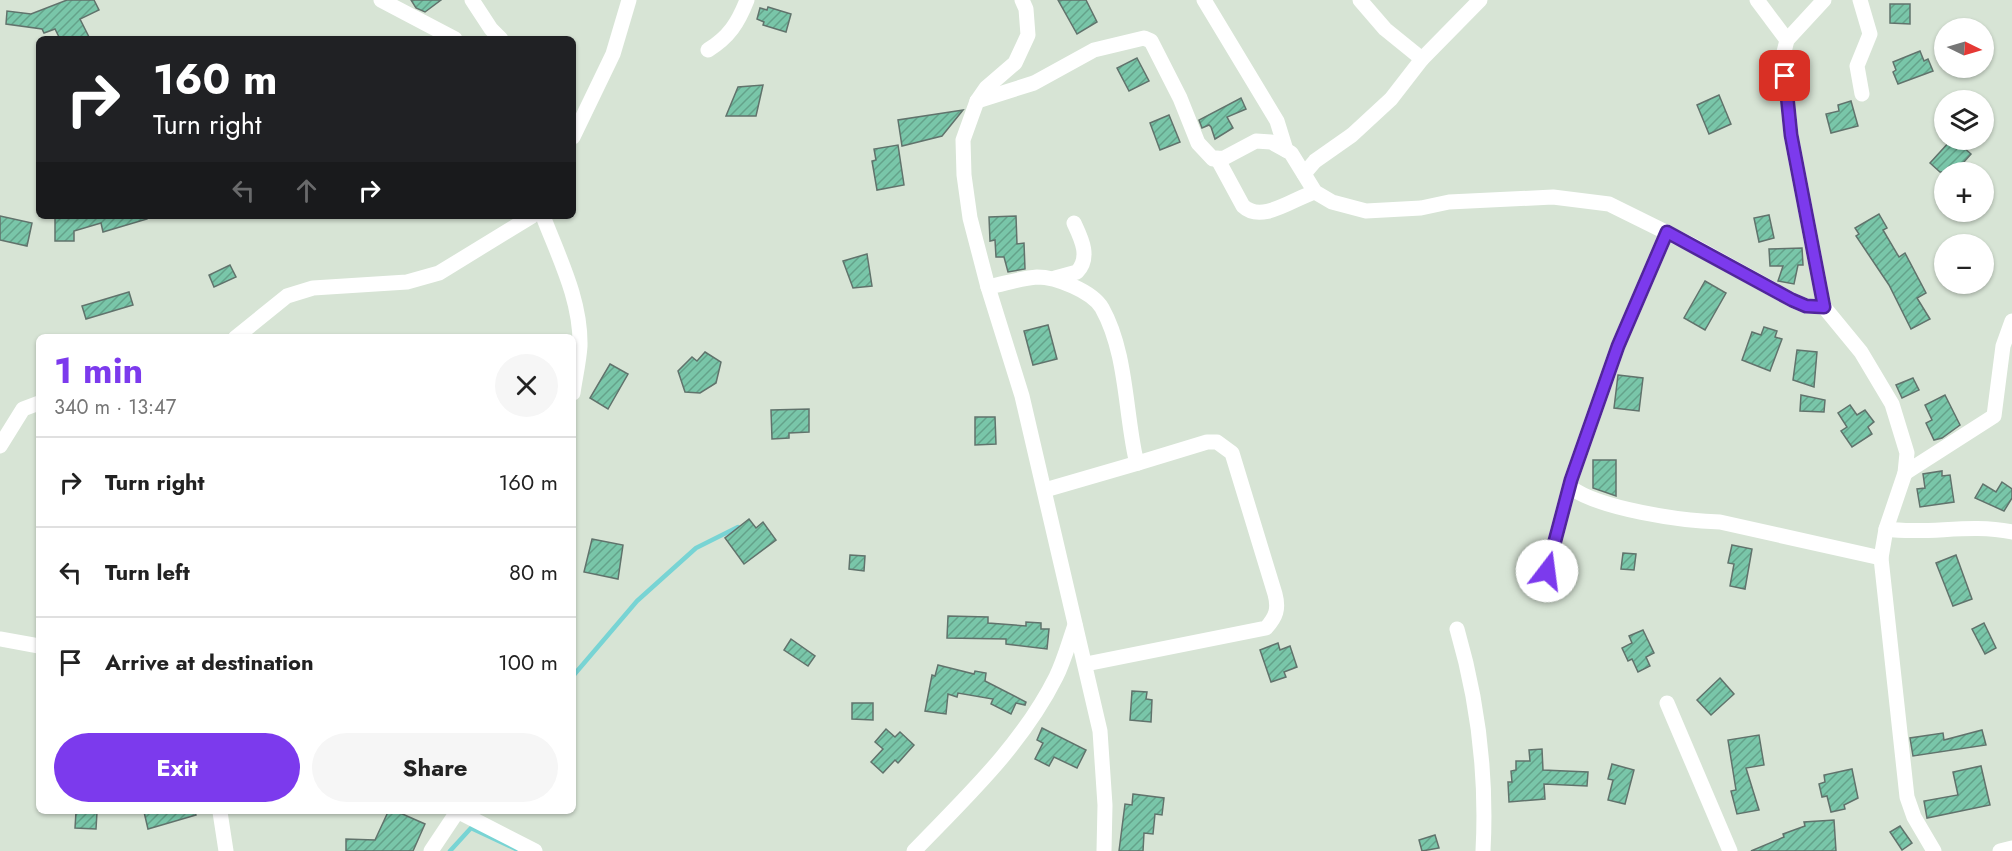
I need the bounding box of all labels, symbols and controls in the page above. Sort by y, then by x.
north arrow [1934,18,1994,78]
map controls [1934,18,1994,294]
text: 160 m [153,49,277,110]
pin [1759,50,1810,101]
icon: arrive [1768,59,1801,92]
icon: right [54,60,132,138]
button: layers [1934,90,1994,150]
text: Turn right [153,105,261,144]
button: + [1934,162,1994,222]
icon: left [227,174,260,207]
icon: ahead [290,174,323,207]
icon: right [353,174,386,207]
button: − [1934,234,1994,294]
text: 1 min [54,344,143,396]
button: close [495,354,558,417]
text: 340 m · 13:47 [54,393,176,422]
icon: right [54,466,87,499]
text: Turn right [105,466,205,498]
text: 160 m [498,466,558,498]
position arrow [1515,539,1579,603]
icon: left [54,556,87,589]
text: Turn left [105,556,190,588]
text: 80 m [509,556,558,588]
icon: arrive [54,646,87,679]
text: Arrive at destination [105,646,314,678]
text: 100 m [498,646,558,678]
button: Exit [54,733,300,802]
button: Share [312,733,558,802]

